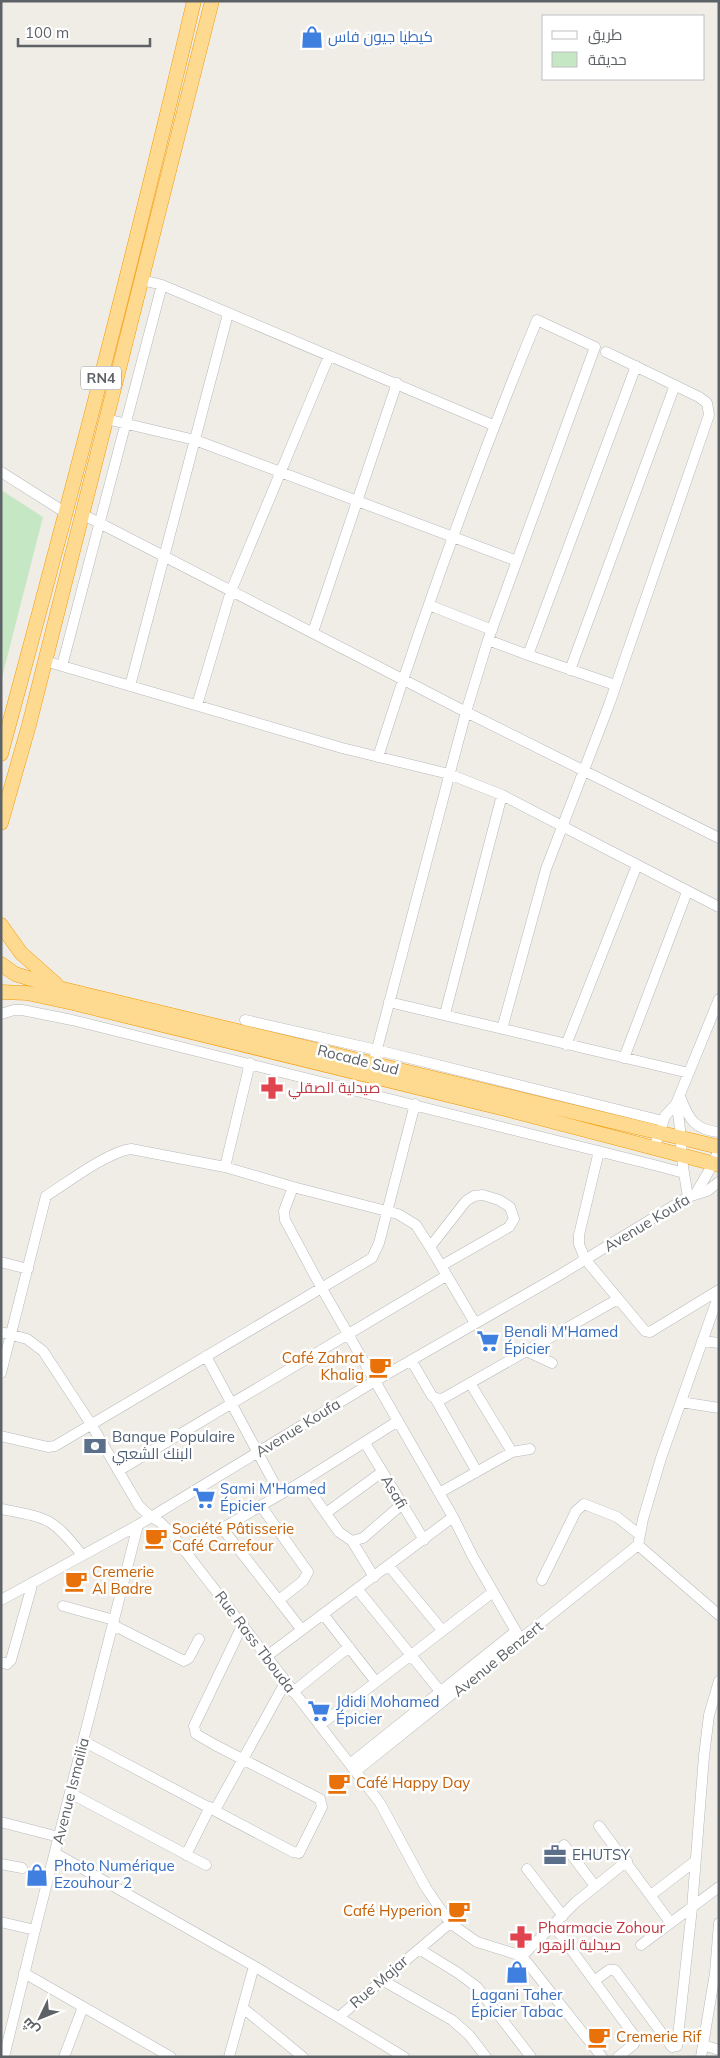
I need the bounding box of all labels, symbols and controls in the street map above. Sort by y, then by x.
scale bar [18,15,150,47]
legend [542,15,705,80]
text: 100 m [25,23,69,42]
shop icon: كيطيا جيون فاس [299,24,325,50]
text: طريق [588,25,622,45]
place label: كيطيا جيون فاس [328,27,433,47]
text: حديقة [588,50,627,69]
road number: RN4 [81,366,121,389]
street label: Rocade Sud [315,1040,401,1079]
pharmacy icon: صيدلية الصقلي [259,1075,285,1101]
place label: صيدلية الصقلي [288,1078,380,1100]
street label: Avenue Koufa [600,1190,693,1256]
place label: Benali M'Hamed Épicier [504,1322,618,1358]
supermarket icon: Benali M'Hamed Épicier [475,1328,501,1354]
place label: Café Zahrat Khalig [282,1348,364,1384]
cafe icon: Café Zahrat Khalig [367,1354,393,1380]
street label: Avenue Koufa [252,1394,344,1461]
place label: Banque Populaire البنك الشعبي [112,1427,235,1466]
bank icon: Banque Populaire البنك الشعبي [82,1433,108,1459]
street label: Asafi [377,1471,412,1512]
place label: Sami M'Hamed Épicier [220,1479,326,1515]
supermarket icon: Sami M'Hamed Épicier [191,1485,217,1511]
place label: Société Pâtisserie Café Carrefour [172,1519,294,1555]
cafe icon: Société Pâtisserie Café Carrefour [143,1525,169,1551]
place label: Cremerie Al Badre [92,1562,154,1598]
cafe icon: Cremerie Al Badre [63,1568,89,1594]
street label: Rue Rass Tbouda [211,1587,300,1696]
street label: Avenue Benzert [449,1617,546,1701]
place label: Jdidi Mohamed Épicier [336,1692,440,1728]
supermarket icon: Jdidi Mohamed Épicier [306,1698,332,1724]
street label: Avenue Ismailia [48,1736,93,1846]
cafe icon: Café Happy Day [326,1770,352,1796]
place label: Café Happy Day [356,1773,470,1792]
office icon: EHUTSY [542,1842,568,1868]
place label: EHUTSY [572,1845,631,1864]
place label: Photo Numérique Ezouhour 2 [54,1856,175,1892]
shop icon: Photo Numérique Ezouhour 2 [24,1862,50,1888]
cafe icon: Café Hyperion [446,1898,472,1924]
place label: Café Hyperion [343,1901,442,1920]
place label: Pharmacie Zohour صيدلية الزهور [537,1918,666,1954]
pharmacy icon: Pharmacie Zohour صيدلية الزهور [508,1924,534,1950]
street label: Rue Majar [346,1951,412,2012]
shop icon: Lagani Taher Épicier Tabac [504,1959,530,1985]
place label: Lagani Taher Épicier Tabac [471,1985,563,2021]
north arrow [15,1993,65,2043]
text: ش [18,2014,43,2040]
cafe icon: Cremerie Rif [586,2024,612,2050]
place label: Cremerie Rif [616,2027,702,2046]

